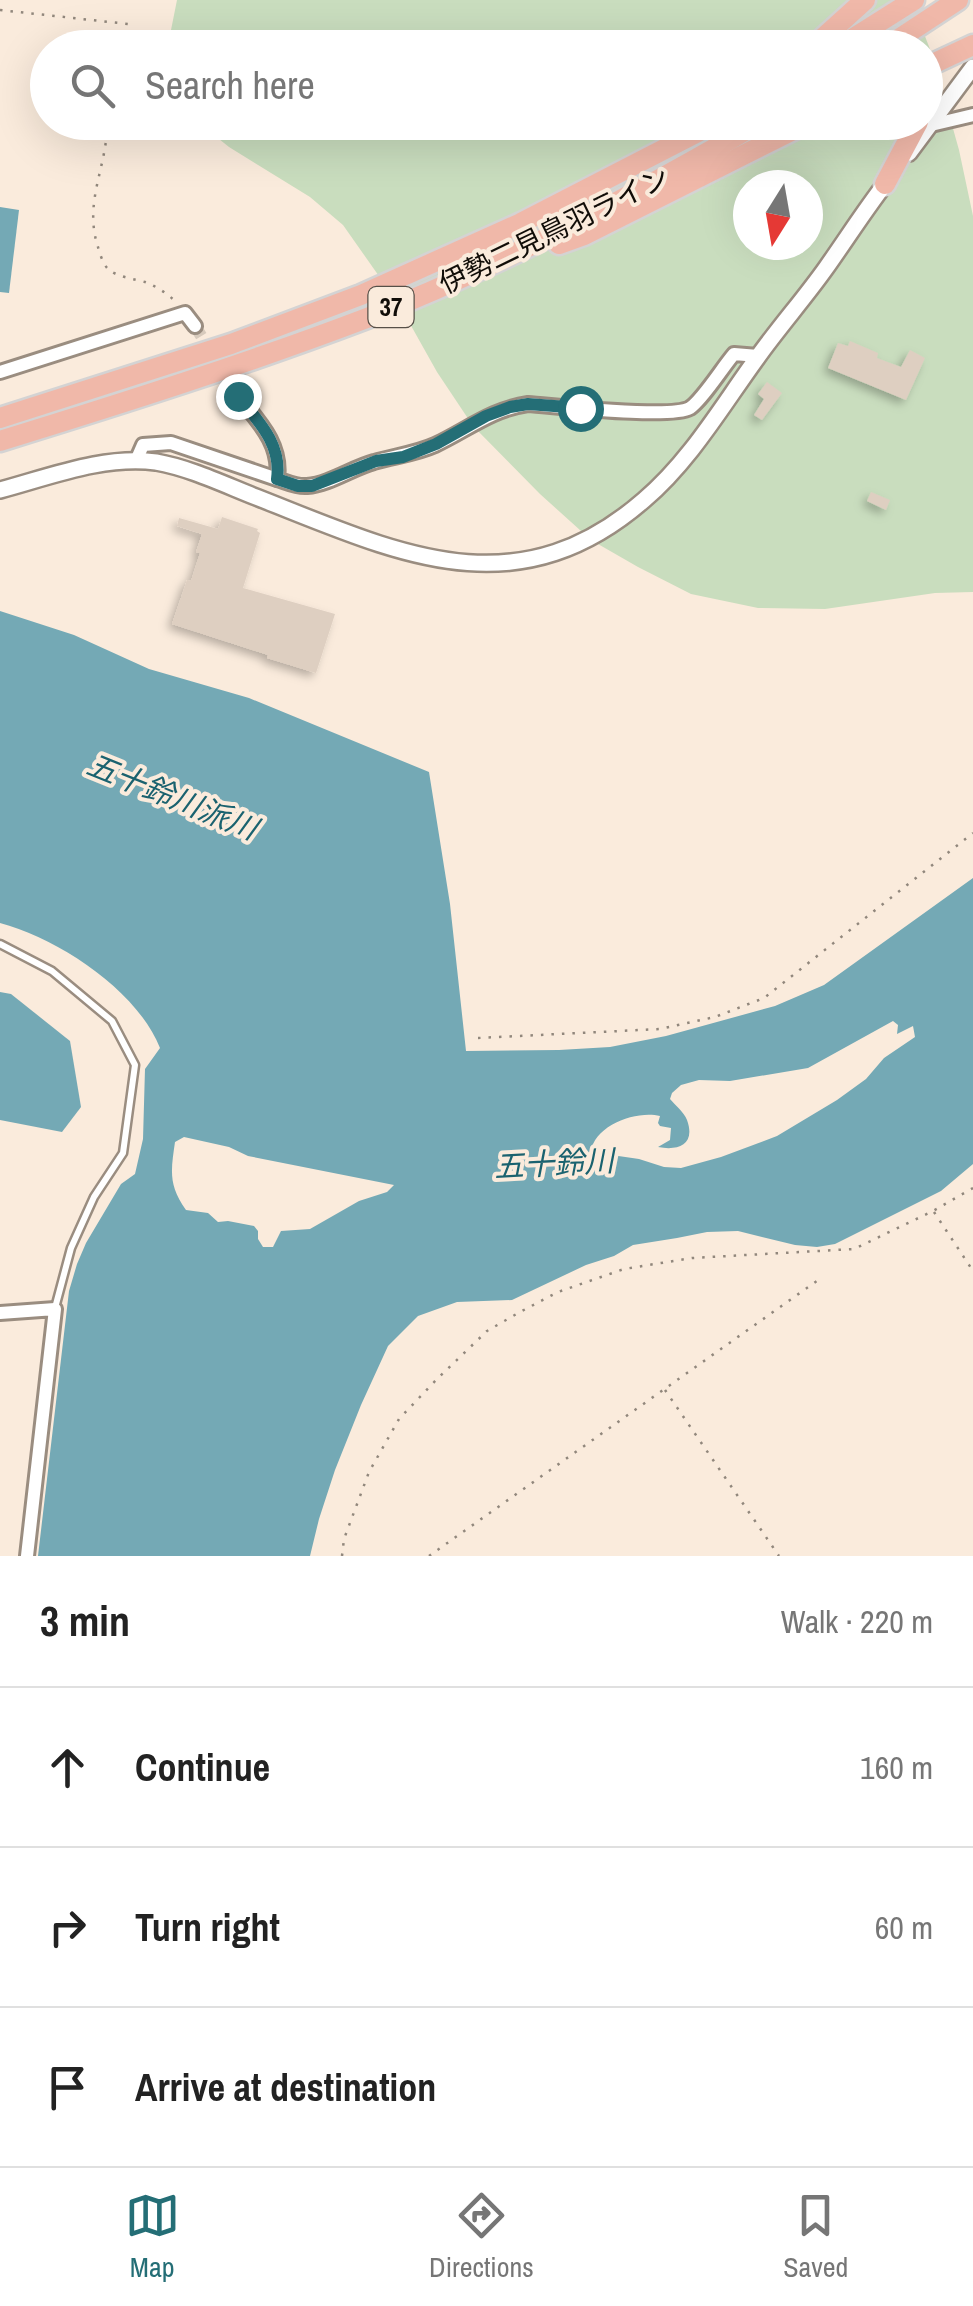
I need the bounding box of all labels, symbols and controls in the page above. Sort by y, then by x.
search box [30,30,943,140]
icon: search [65,58,120,113]
text: Search here [145,60,315,111]
street label: 伊勢二見鳥羽ライン [432,158,676,302]
north arrow [733,170,823,260]
road number: 37 [368,287,414,327]
route end [216,374,262,420]
route start [558,386,604,432]
water label: 五十鈴川派川 [81,744,266,849]
water label: 五十鈴川 [493,1140,618,1186]
text: 3 min [40,1593,130,1649]
text: Walk · 220 m [781,1600,933,1643]
icon: ahead [40,1740,95,1795]
text: Continue [135,1742,270,1793]
text: 160 m [860,1746,933,1789]
icon: right [40,1900,95,1955]
text: Turn right [135,1902,280,1953]
text: 60 m [875,1906,933,1949]
icon: arrive [40,2060,95,2115]
text: Arrive at destination [135,2062,436,2113]
tab: Map [125,2188,180,2286]
tab: Directions [429,2188,534,2286]
tab: Saved [783,2188,848,2286]

